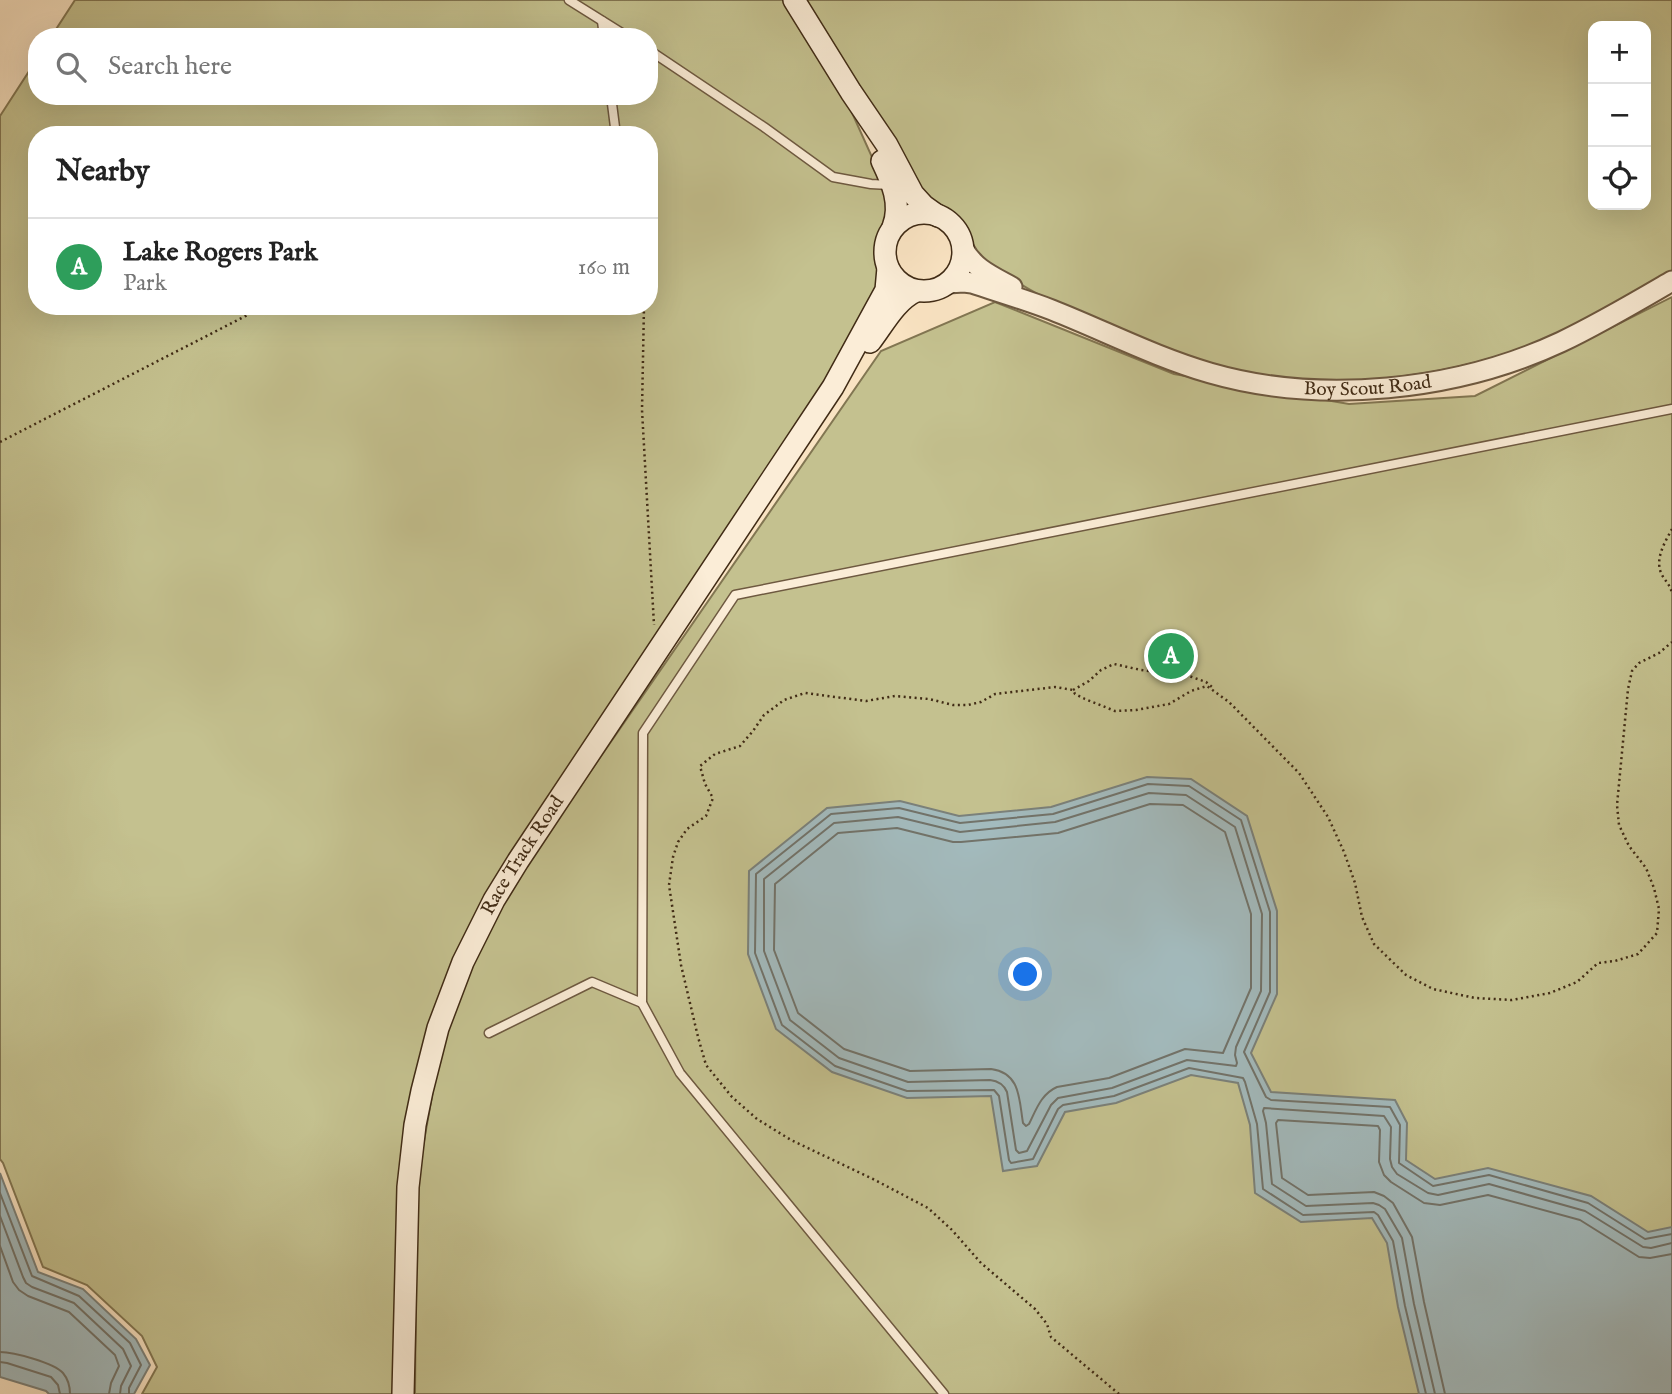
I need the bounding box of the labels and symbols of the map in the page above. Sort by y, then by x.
street label: Boy Scout Road [1303,370,1434,402]
pin: A [1148,630,1194,682]
street label: Race Track Road [476,791,570,919]
your location [1008,957,1042,991]

